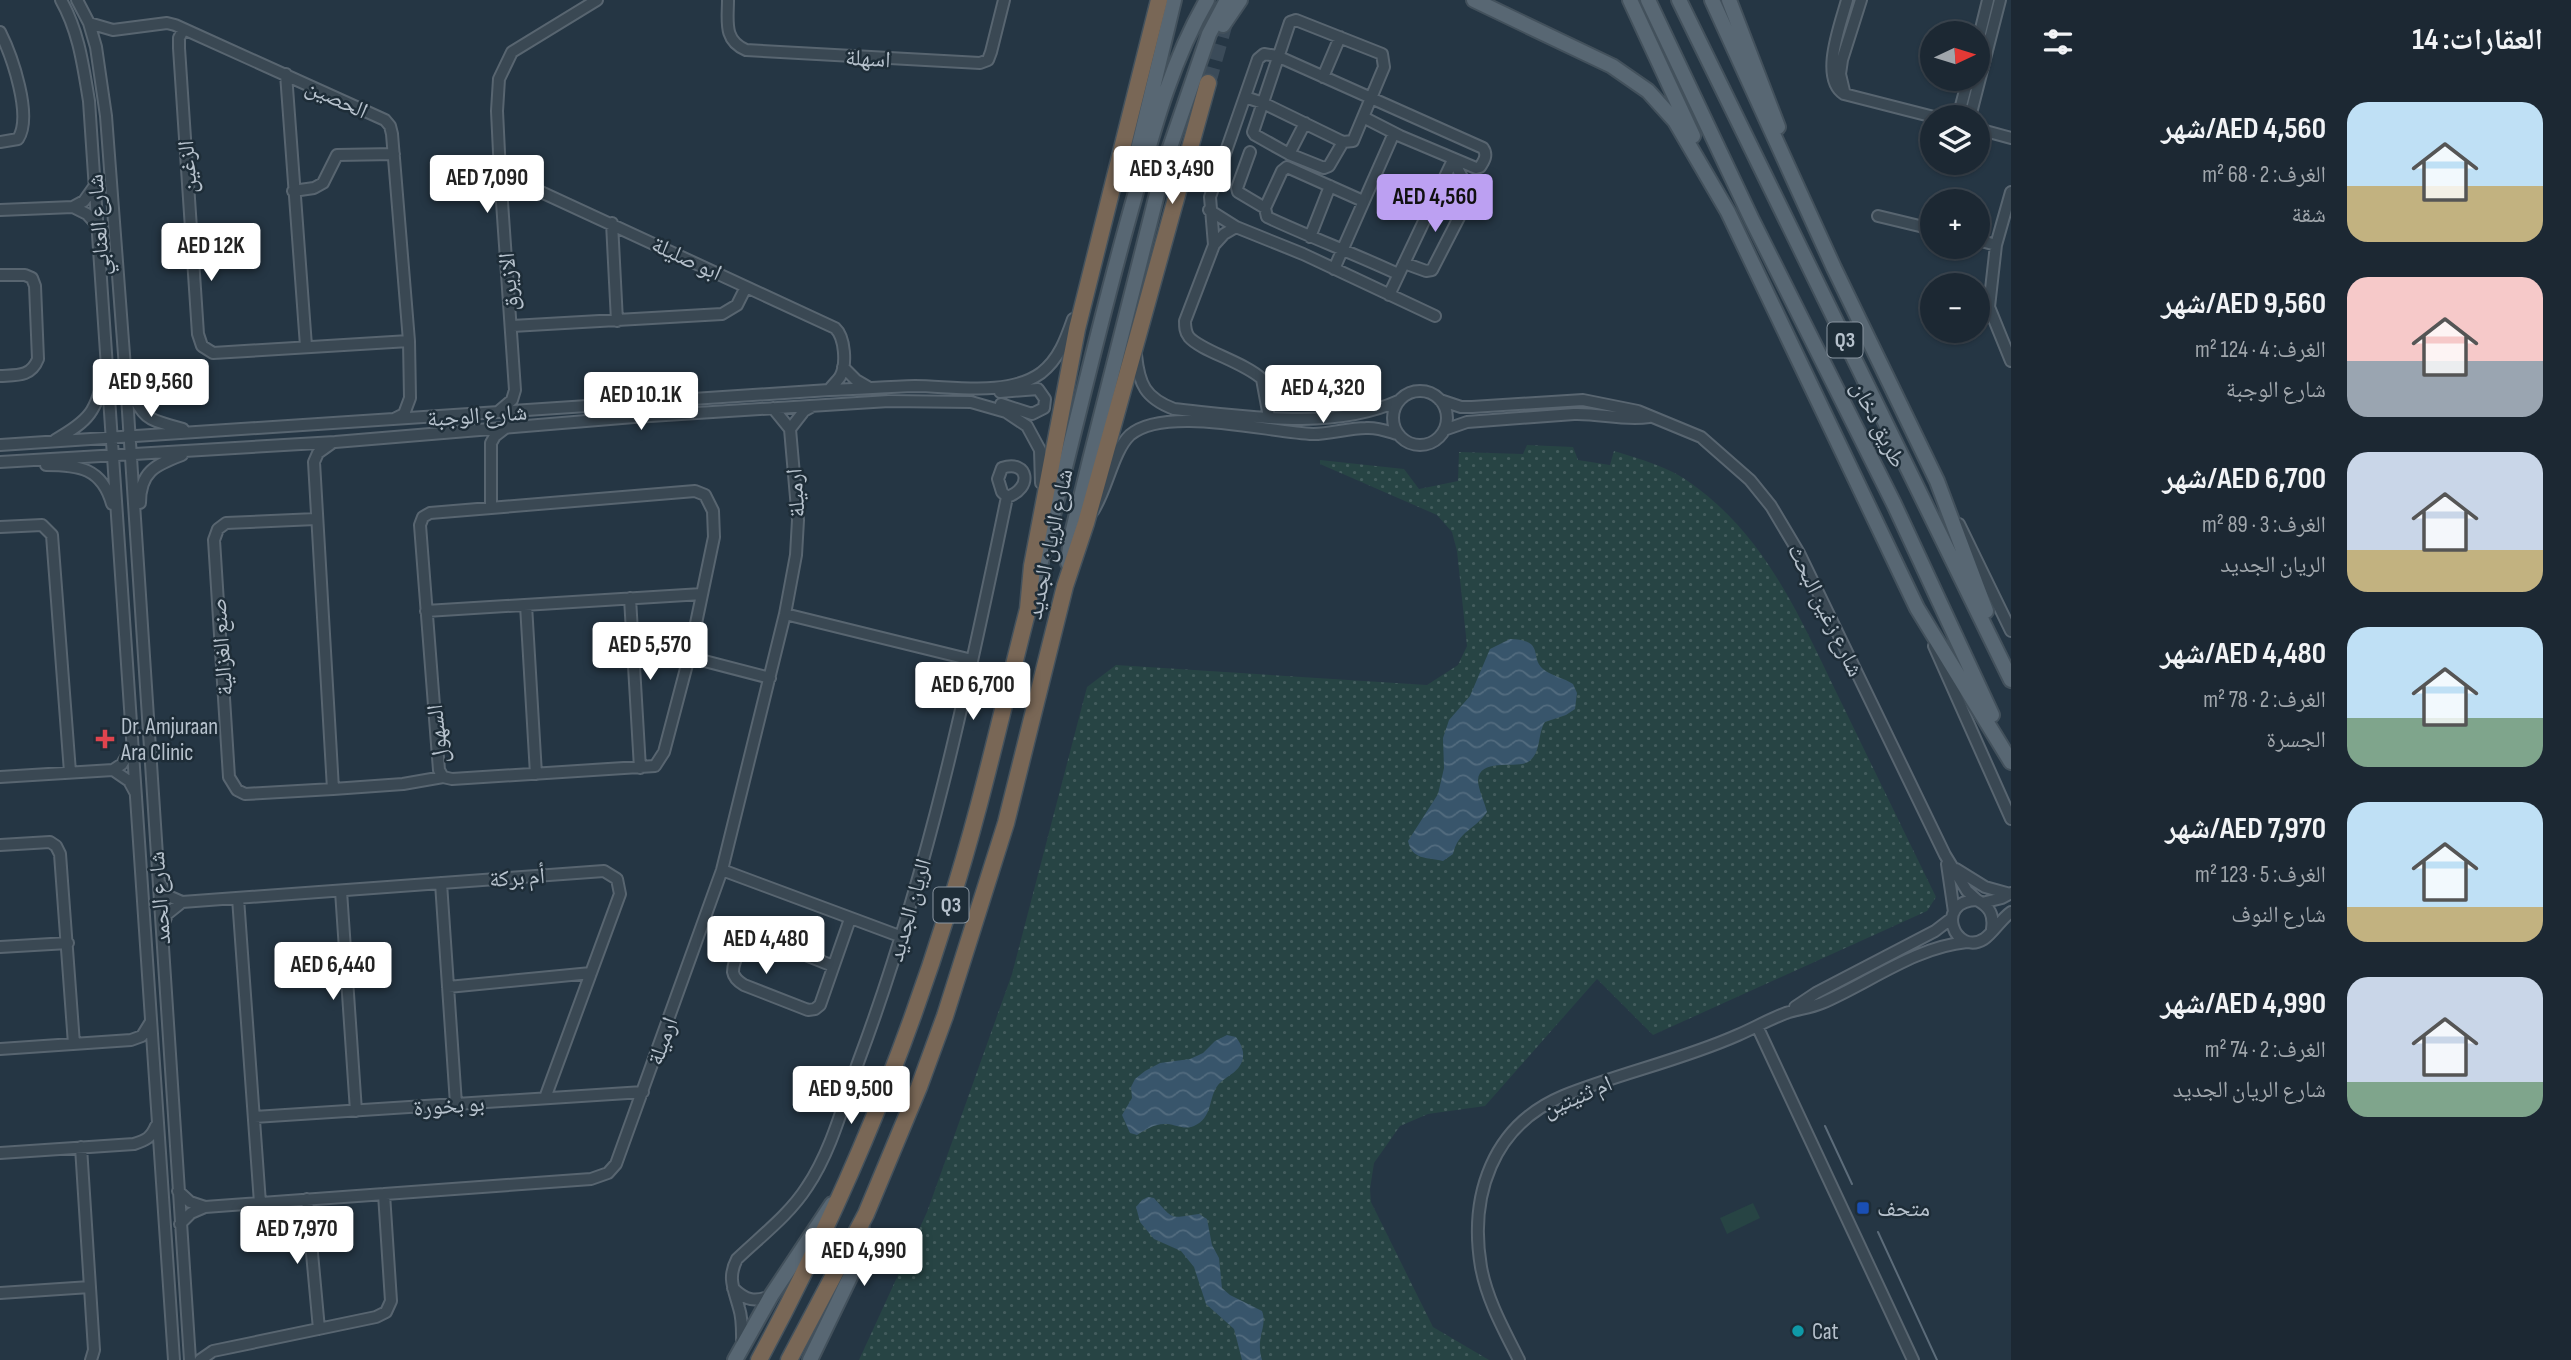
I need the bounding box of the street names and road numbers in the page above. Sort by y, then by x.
street label: اسهلة [845,44,891,74]
street label: الحصين [301,72,372,125]
street label: الزغين [172,140,204,194]
street label: شارع العنابي [81,173,120,277]
street label: ابو صليلة [647,231,726,287]
street label: الازيرق [493,252,525,312]
road number: Q3 [1828,322,1862,358]
street label: طريق دخان [1844,376,1912,473]
street label: شارع الوجبة [426,399,528,433]
street label: شارع الريان الجديد [1020,466,1080,622]
street label: ارميلة [780,467,812,518]
street label: شارع زغين البحث [1781,539,1869,681]
street label: صنع الغزالية [205,597,239,697]
street label: السهول [421,703,455,765]
street label: شارع الحمد [143,850,177,946]
street label: الريان الجديد [882,856,938,965]
street label: أم بركة [488,861,546,895]
road number: Q3 [934,888,968,922]
street label: ارميلة [641,1013,685,1069]
street label: ام ثنيتين [1538,1070,1617,1125]
street label: بو بخورة [412,1090,486,1122]

